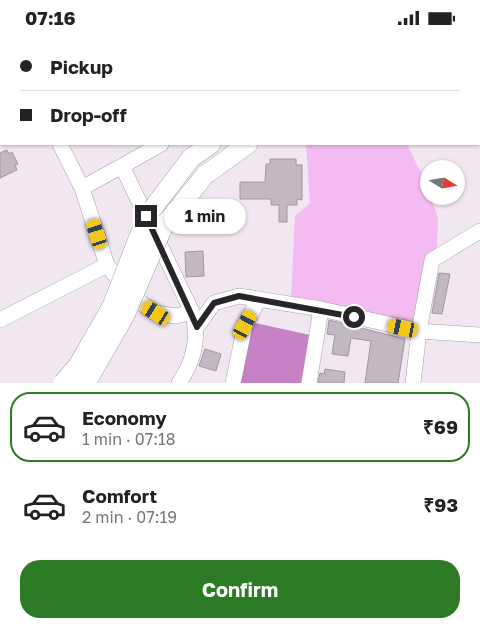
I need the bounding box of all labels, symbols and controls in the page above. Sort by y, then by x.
text: 07:16 [25,6,76,29]
text: Pickup [50,55,113,78]
text: Drop-off [50,103,127,126]
north arrow [420,160,465,205]
map controls [420,160,465,205]
callout: 1 min [164,199,246,233]
route end [135,205,157,227]
text: 1 min [185,206,225,226]
car [85,217,108,251]
car [139,299,172,327]
route start [343,306,365,328]
car [231,308,258,342]
car [386,318,419,338]
icon: car [22,405,67,450]
text: Economy [82,406,167,429]
text: ₹69 [423,415,458,438]
text: 1 min · 07:18 [82,429,176,449]
icon: car [22,483,67,528]
text: Comfort [82,484,157,507]
text: ₹93 [423,493,458,516]
text: 2 min · 07:19 [82,507,177,527]
button: Confirm [20,560,460,618]

